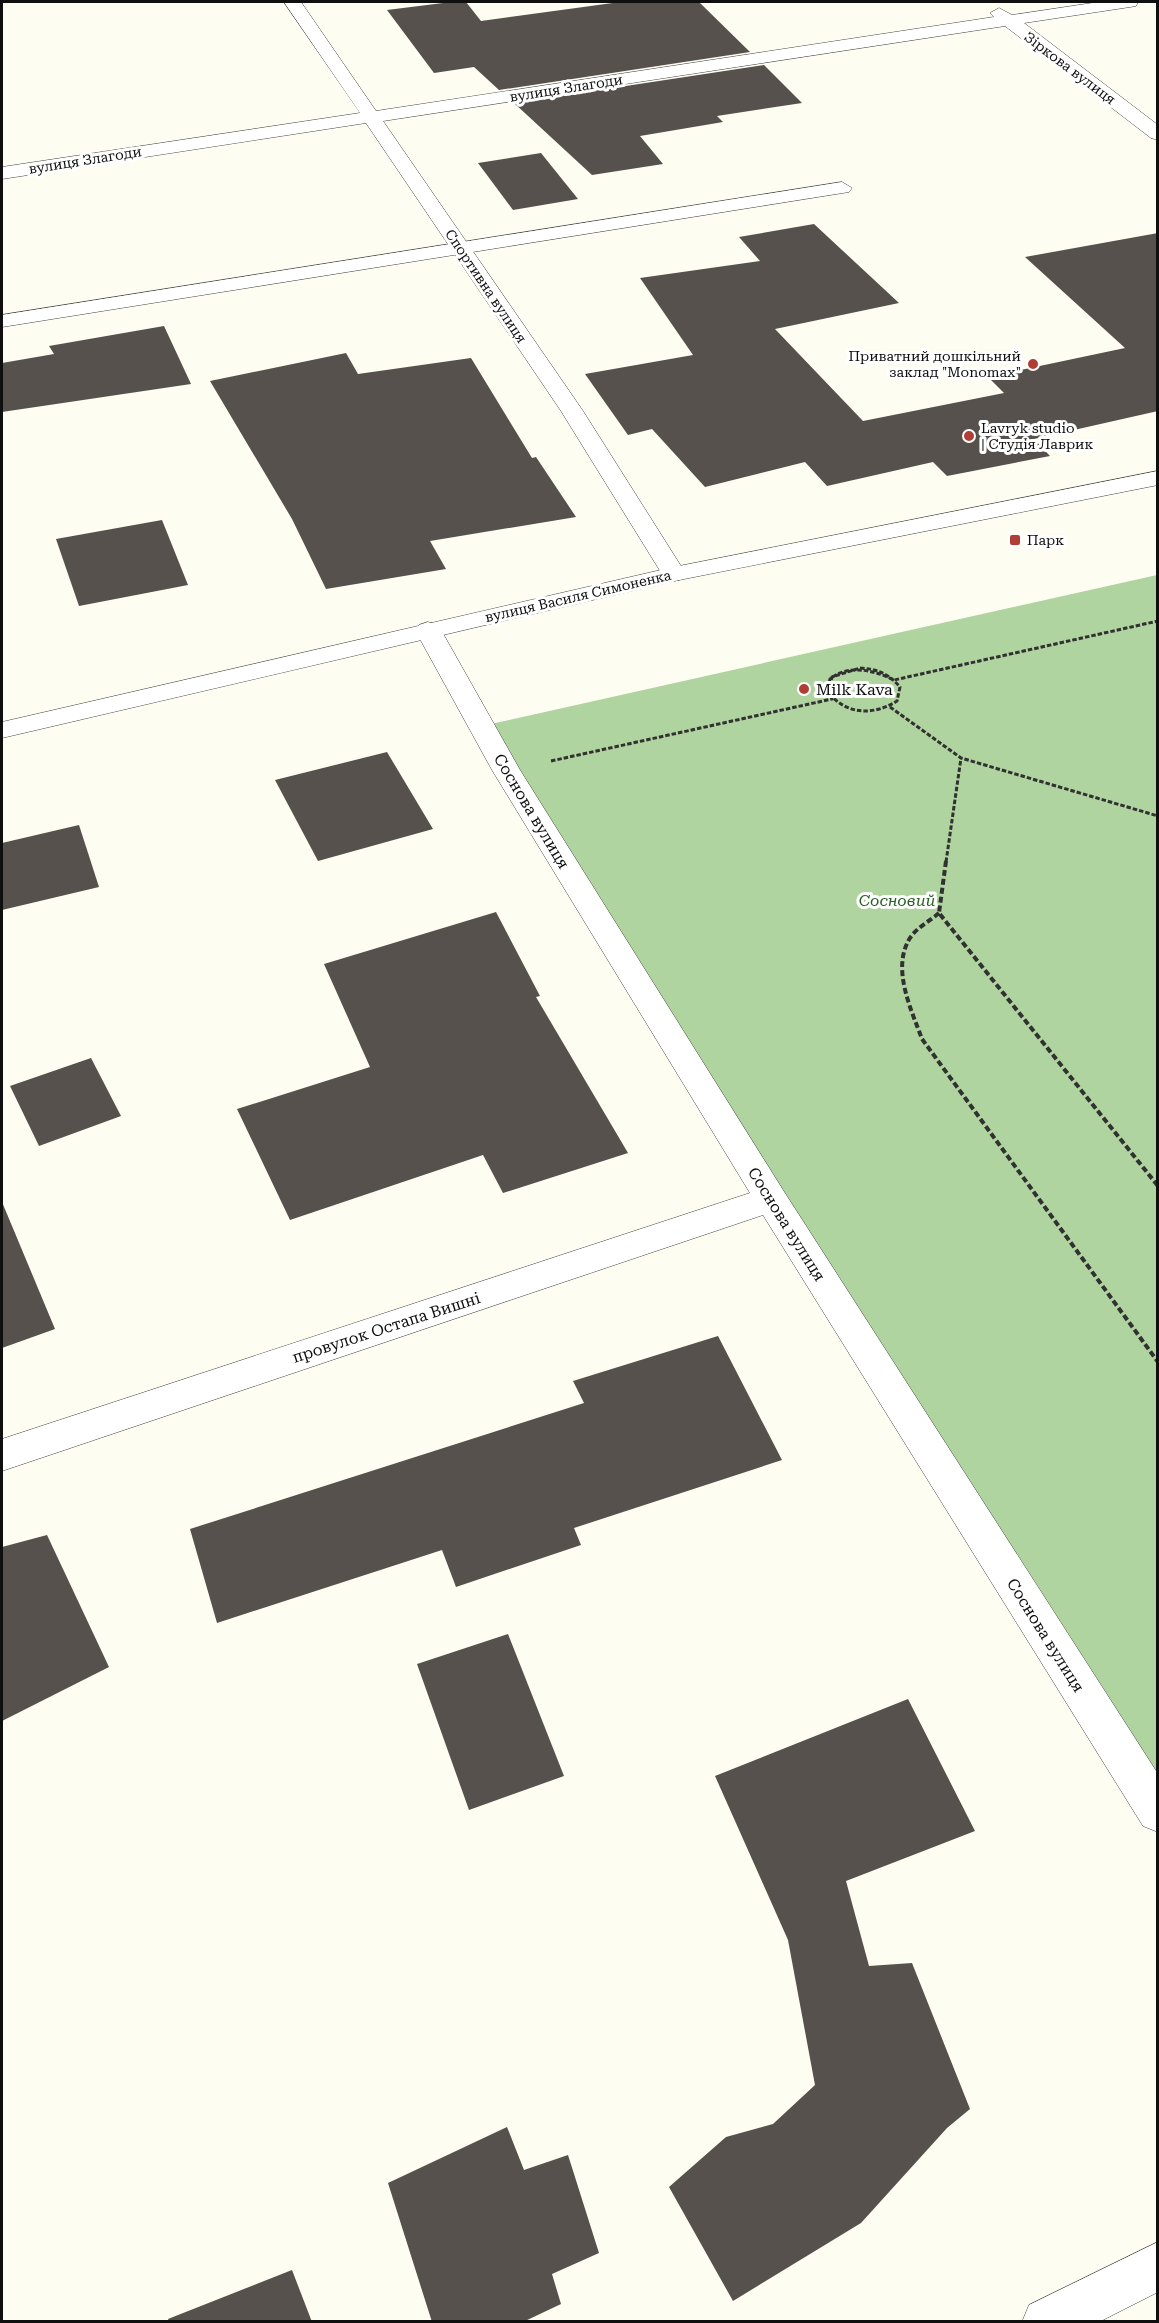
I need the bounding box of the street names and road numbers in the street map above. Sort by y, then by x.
street label: Зіркова вулиця [1021,28,1119,108]
street label: вулиця Злагоди [508,71,624,105]
street label: вулиця Злагоди [27,143,143,177]
street label: Спортивна вулиця [442,226,530,346]
street label: вулиця Василя Симоненка [483,567,673,625]
street label: Соснова вулиця [490,750,573,872]
street label: Соснова вулиця [744,1164,829,1285]
street label: провулок Остапа Вишні [290,1288,483,1367]
street label: Соснова вулиця [1003,1575,1088,1696]

